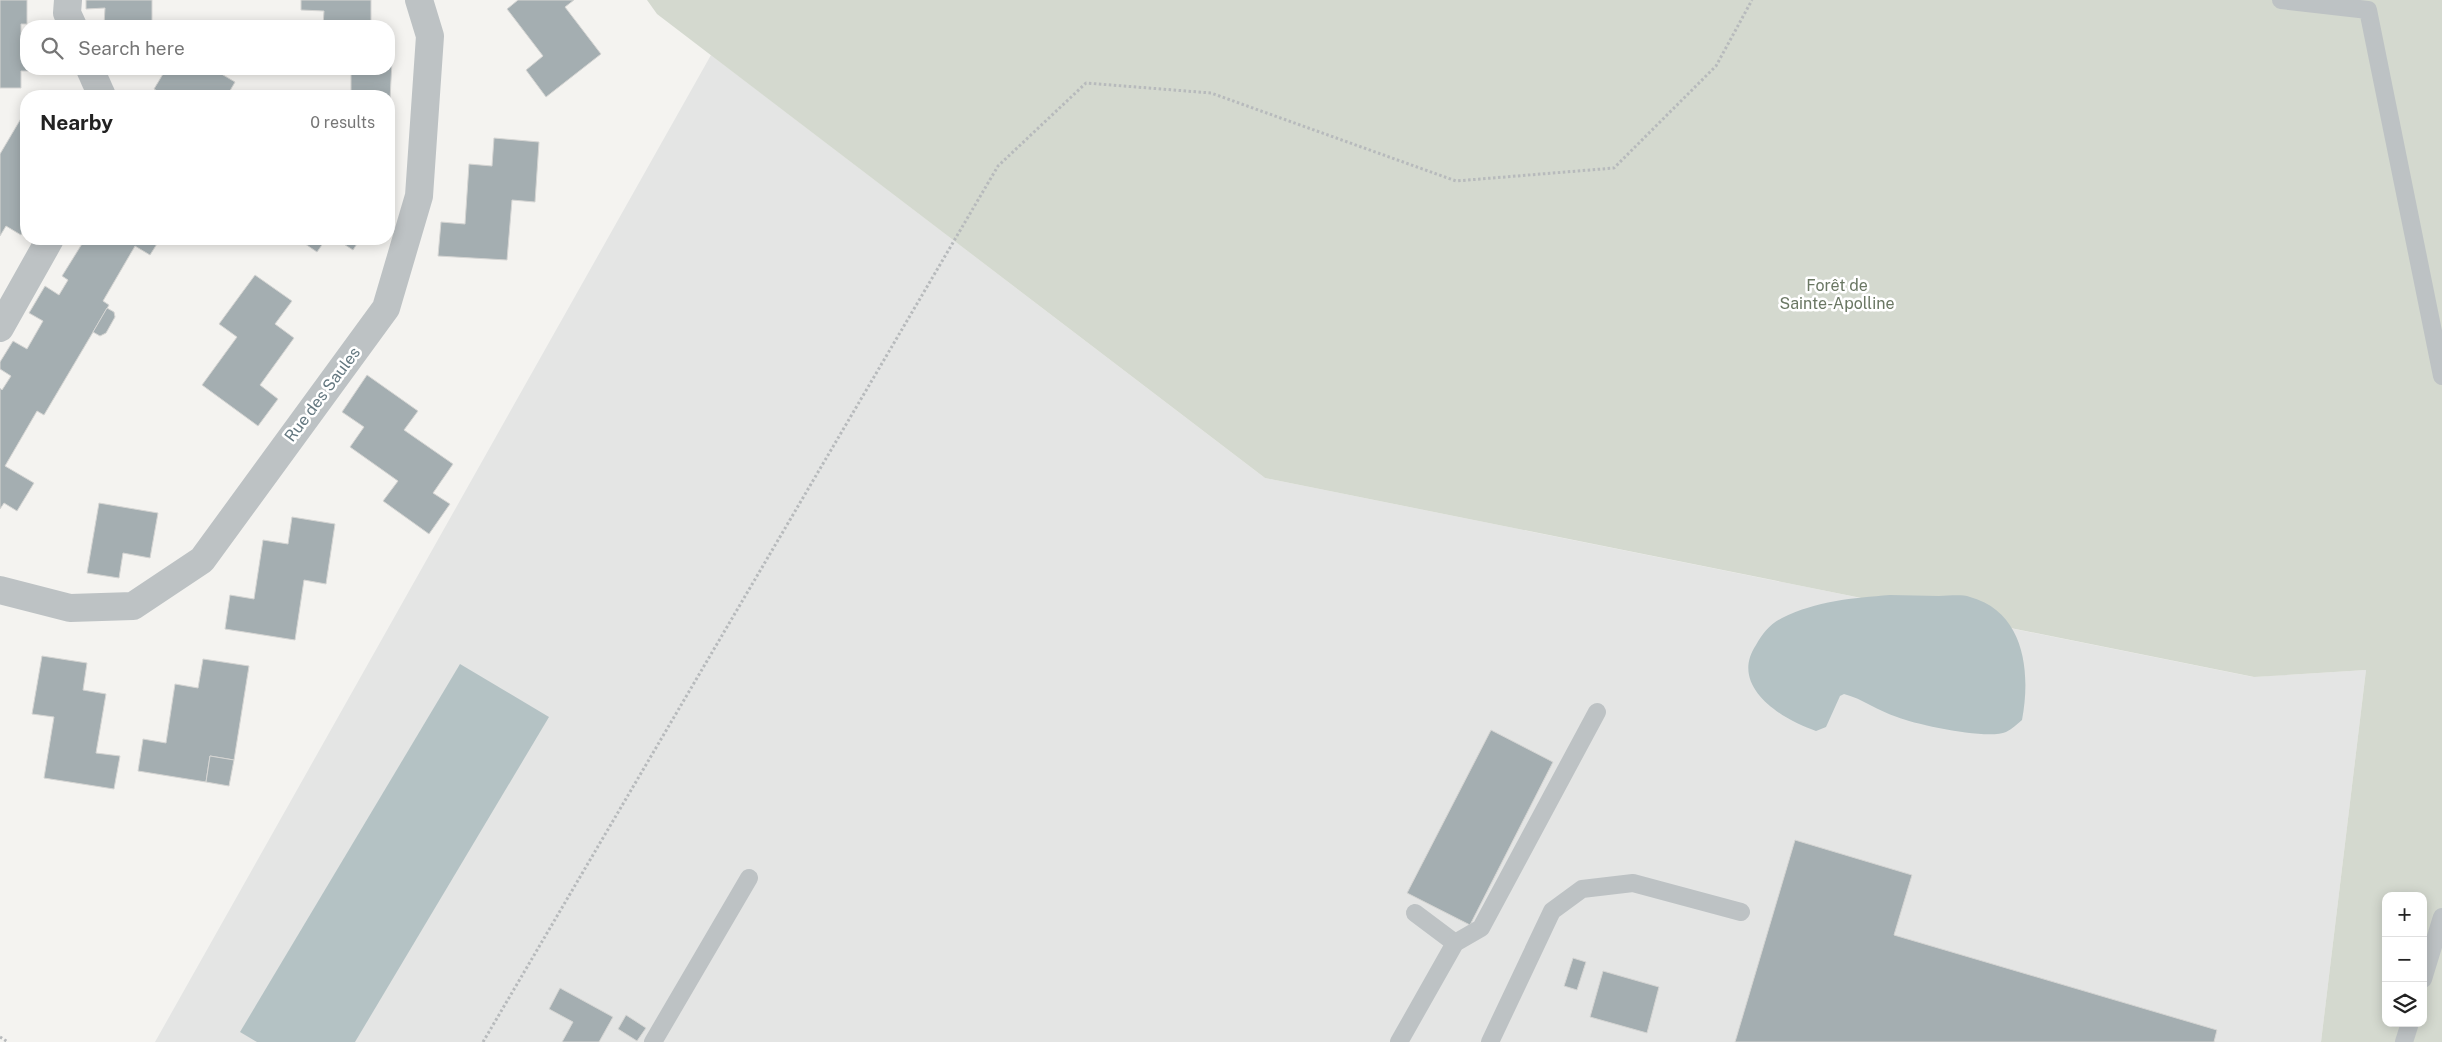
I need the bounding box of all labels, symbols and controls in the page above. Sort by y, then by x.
search box [20,20,395,75]
icon: search [38,34,66,62]
text: Search here [78,37,185,59]
text: Nearby [40,110,113,135]
text: 0 results [310,113,375,132]
park label: Forêt de Sainte-Apolline [1779,276,1895,313]
street label: Rue des Saules [281,343,364,445]
map controls [2382,892,2427,1027]
button: + [2382,892,2427,937]
button: − [2382,937,2427,982]
button: layers [2382,982,2427,1027]

